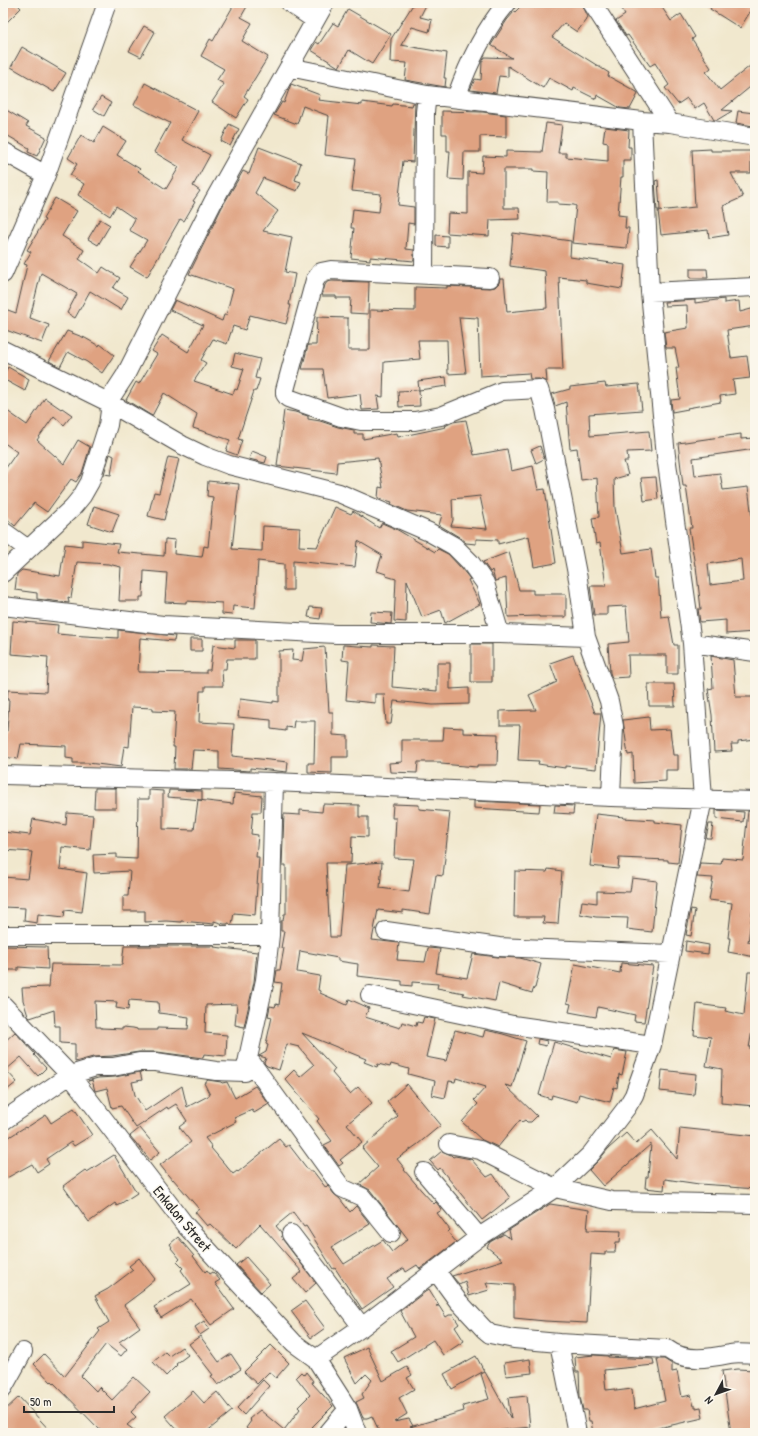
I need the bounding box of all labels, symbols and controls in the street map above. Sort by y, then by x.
street label: Enkalon Street [148,1181,217,1257]
north arrow [696,1374,736,1414]
scale bar [24,1388,114,1414]
text: 50 m [30,1393,51,1410]
text: N [701,1394,716,1407]

